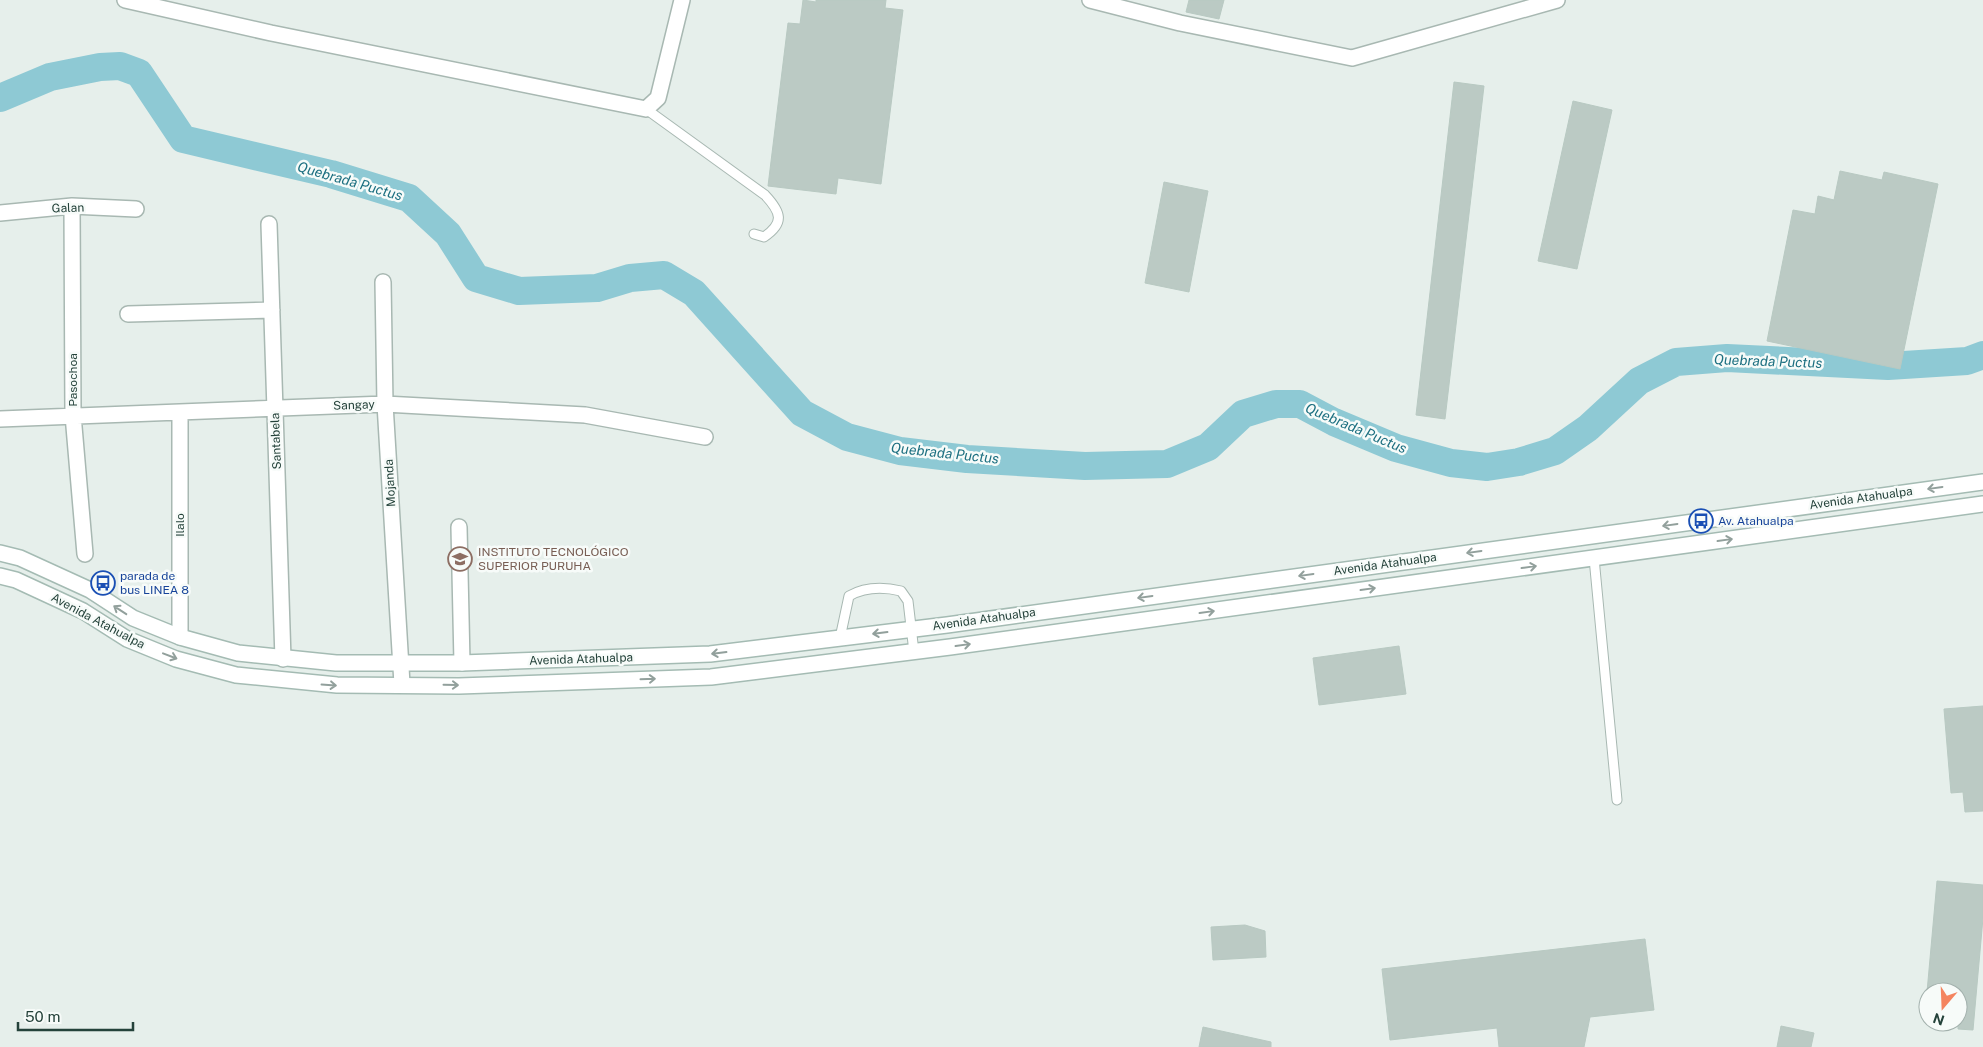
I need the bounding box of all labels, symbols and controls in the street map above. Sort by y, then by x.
water label: Quebrada Puctus [296,158,404,204]
street label: Galan [51,200,85,216]
water label: Quebrada Puctus [1714,351,1823,371]
street label: Pasochoa [66,353,80,407]
street label: Sangay [333,397,376,413]
water label: Quebrada Puctus [1303,399,1409,457]
street label: Santabela [268,412,284,470]
water label: Quebrada Puctus [890,439,1000,467]
street label: Mojanda [382,459,398,507]
one-way arrow [1927,483,1943,493]
street label: Avenida Atahualpa [1809,484,1913,512]
bus stop icon: Av. Atahualpa [1688,508,1714,534]
street label: Ilalo [173,513,187,537]
place label: Av. Atahualpa [1718,514,1794,528]
one-way arrow [1662,520,1678,530]
one-way arrow [1716,535,1732,545]
place label: INSTITUTO TECNOLÓGICO SUPERIOR PURUHA [478,545,629,573]
school or university icon: INSTITUTO TECNOLÓGICO SUPERIOR PURUHA [447,546,473,572]
one-way arrow [1466,547,1482,557]
street label: Avenida Atahualpa [1333,550,1437,578]
one-way arrow [1521,562,1537,572]
place label: parada de bus LINEA 8 [120,569,189,597]
bus stop icon: parada de bus LINEA 8 [90,570,116,596]
one-way arrow [1299,570,1315,580]
one-way arrow [1360,584,1376,594]
street label: Avenida Atahualpa [49,590,147,652]
one-way arrow [1138,593,1154,603]
one-way arrow [113,605,127,615]
street label: Avenida Atahualpa [932,605,1036,633]
one-way arrow [1199,607,1215,617]
one-way arrow [872,628,888,638]
one-way arrow [954,640,970,650]
one-way arrow [711,648,727,658]
street label: Avenida Atahualpa [529,650,633,668]
one-way arrow [162,652,177,661]
one-way arrow [640,674,656,684]
one-way arrow [321,680,337,689]
one-way arrow [442,681,458,690]
north arrow [1918,982,1968,1032]
scale bar [18,1000,132,1032]
text: 50 m [25,1008,60,1025]
text: N [1931,1010,1947,1029]

